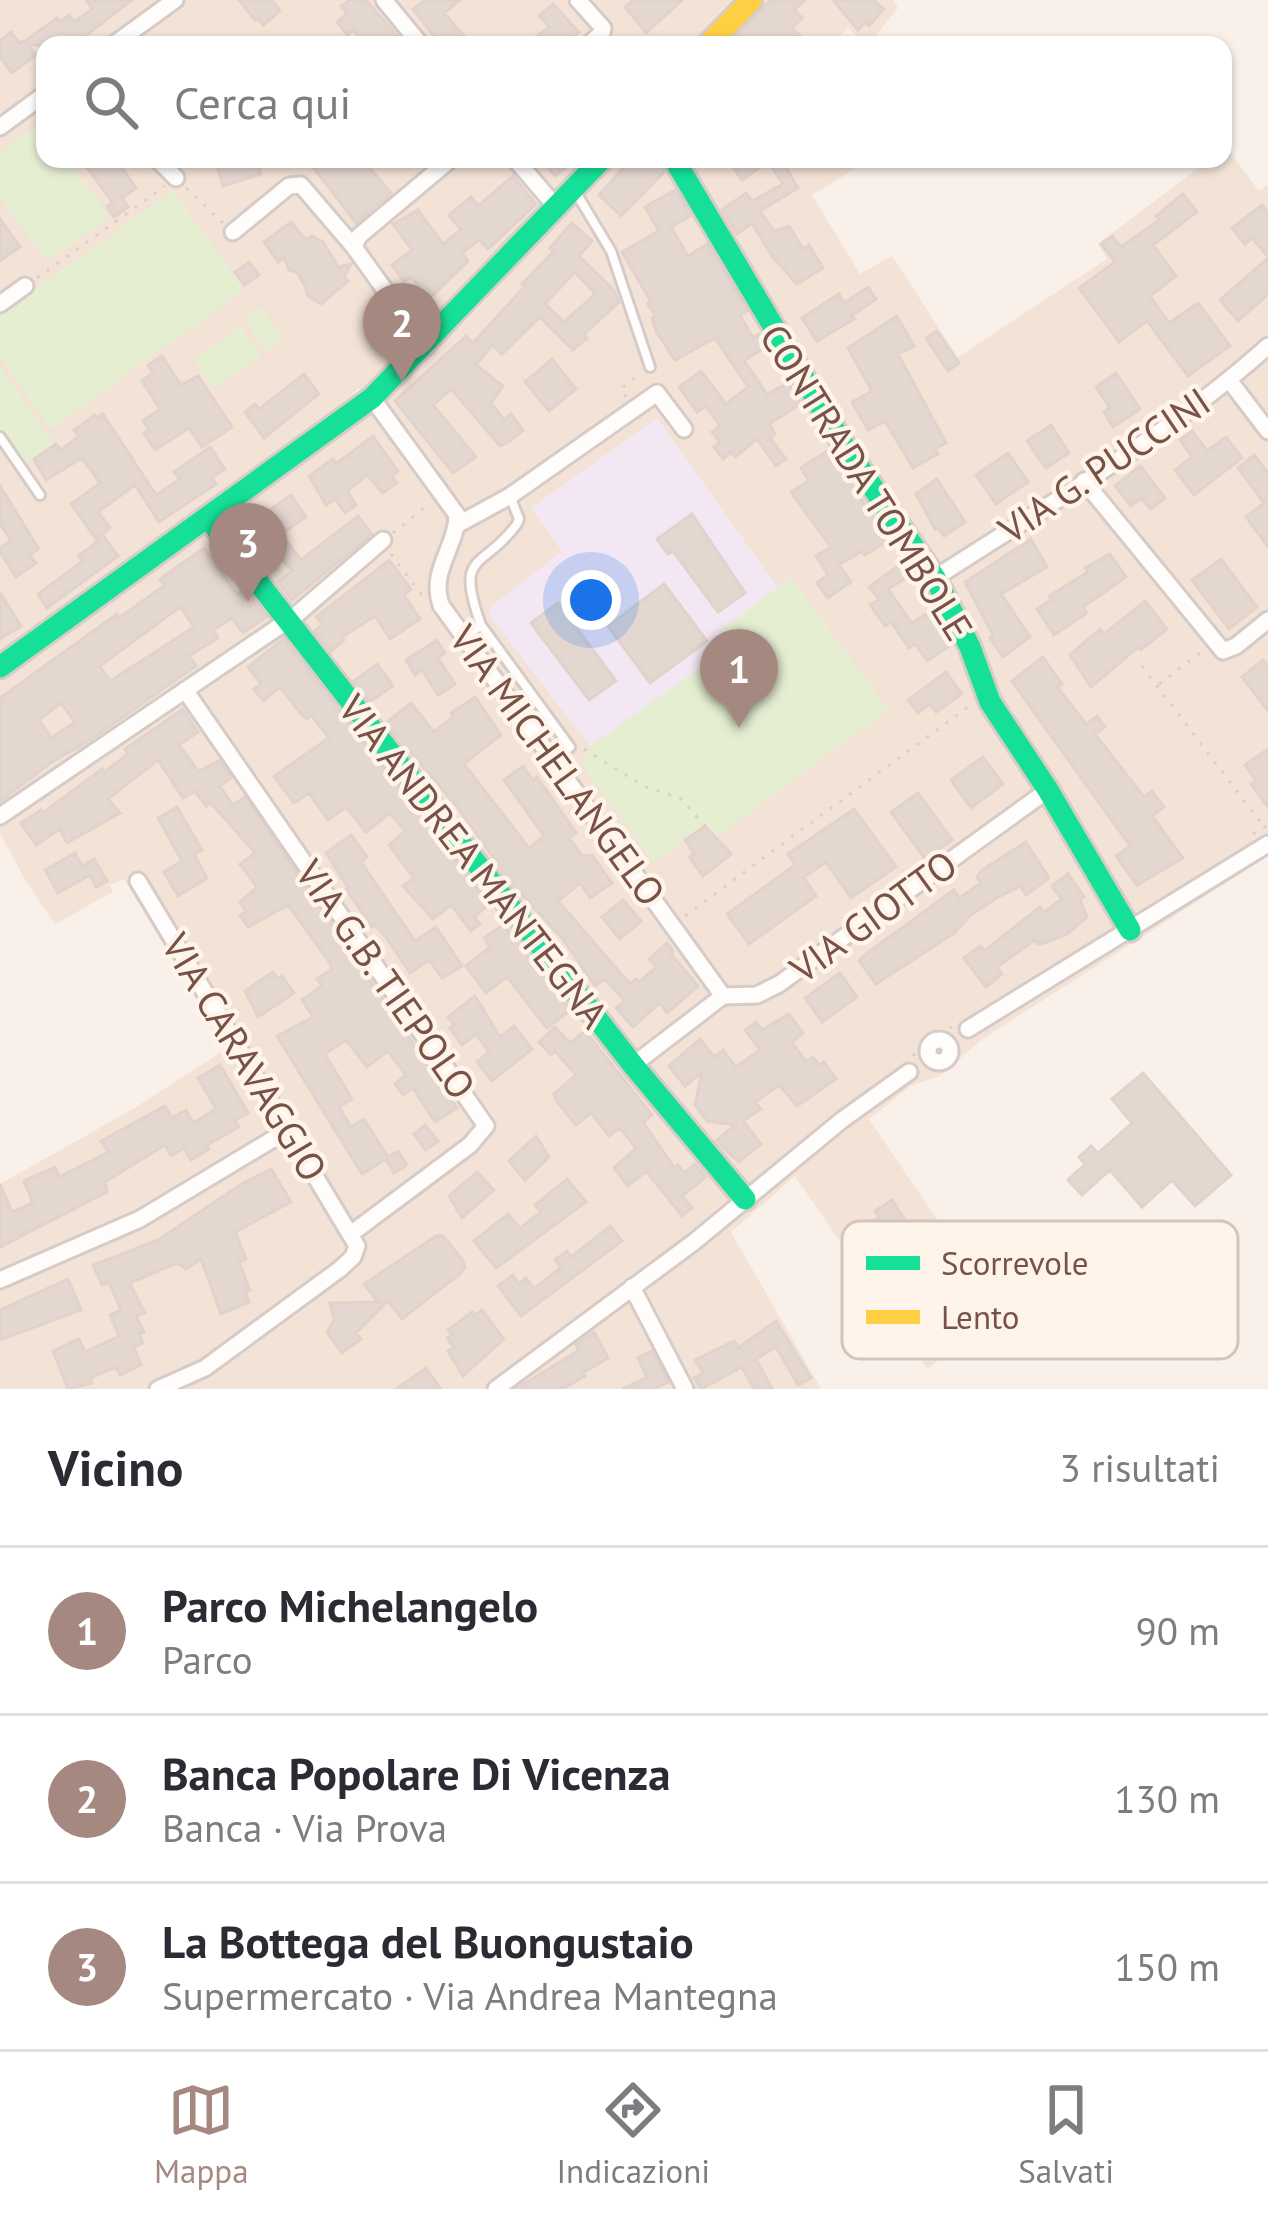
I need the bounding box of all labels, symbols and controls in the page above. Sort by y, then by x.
search box [36,36,1232,168]
icon: search [78,69,144,135]
text: Cerca qui [174,73,351,131]
pin: 2 [363,283,441,382]
street label: CONTRADA TOMBOLE [749,314,985,650]
street label: VIA G. PUCCINI [988,376,1220,555]
pin: 3 [209,503,287,602]
your location [561,570,621,630]
street label: VIA MICHELANGELO [438,614,677,916]
pin: 1 [700,629,778,728]
street label: VIA ANDREA MANTEGNA [327,683,620,1038]
street label: VIA GIOTTO [779,838,966,994]
street label: VIA G.B. TIEPOLO [284,849,487,1109]
street label: VIA CARAVAGGIO [150,923,339,1190]
legend [842,1221,1238,1359]
text: Scorrevole [941,1241,1088,1284]
text: Lento [941,1295,1019,1338]
text: Vicino [48,1434,183,1500]
text: 3 risultati [1060,1442,1220,1493]
text: Parco Michelangelo [162,1576,538,1634]
text: 1 [76,1605,98,1656]
text: 90 m [1135,1605,1220,1656]
text: Parco [162,1634,253,1685]
text: Banca Popolare Di Vicenza [162,1744,670,1802]
text: 2 [76,1773,98,1824]
text: 130 m [1114,1773,1220,1824]
text: Banca · Via Prova [162,1802,447,1853]
text: La Bottega del Buongustaio [162,1912,694,1970]
text: 3 [76,1941,98,1992]
text: 150 m [1114,1941,1220,1992]
text: Supermercato · Via Andrea Mantegna [162,1970,778,2021]
tab: Mappa [154,2077,249,2192]
tab: Indicazioni [557,2077,710,2192]
tab: Salvati [1018,2077,1114,2192]

